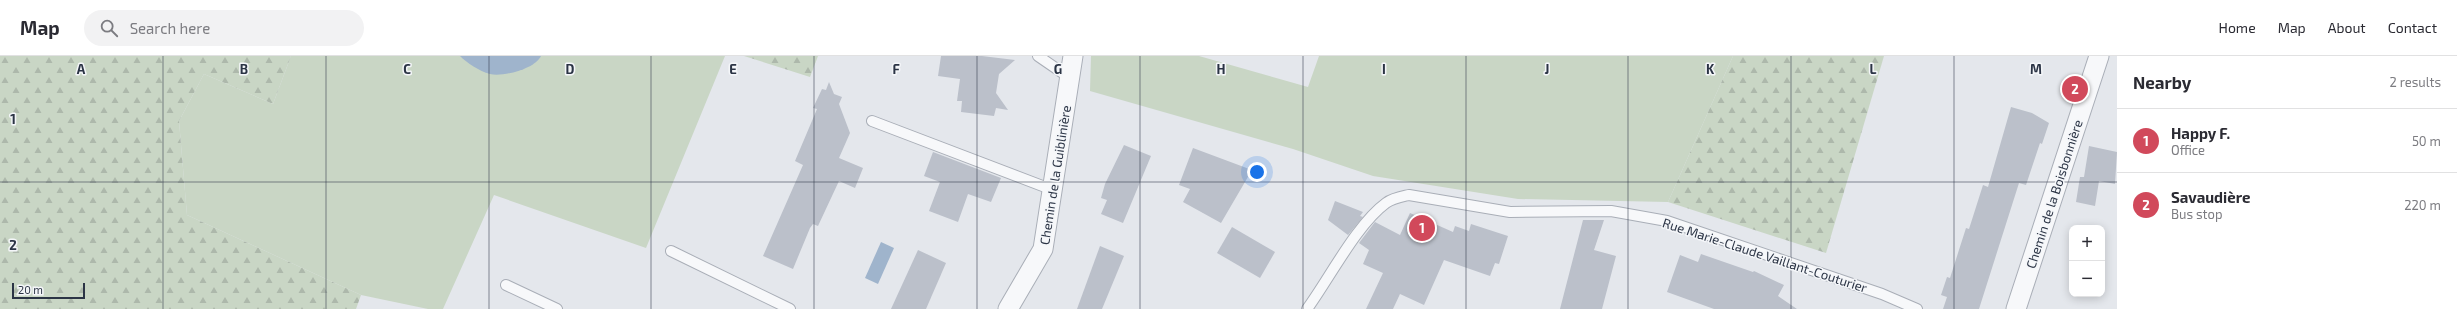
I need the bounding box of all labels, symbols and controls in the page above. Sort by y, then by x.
search box [84,10,364,46]
text: Map [20,16,60,39]
icon: search [98,17,120,39]
text: Search here [130,19,210,37]
text: Home [2219,19,2256,36]
text: Map [2278,19,2306,36]
text: About [2328,19,2366,36]
text: Contact [2388,19,2437,36]
text: A [77,61,86,77]
text: B [240,61,248,77]
text: C [403,61,411,77]
text: D [566,61,575,77]
text: E [729,61,737,77]
text: F [892,61,900,77]
text: G [1054,61,1062,77]
text: H [1217,61,1226,77]
text: I [1382,61,1386,77]
text: J [1545,61,1549,77]
text: K [1706,61,1715,77]
text: L [1870,61,1877,77]
text: M [2030,61,2042,77]
text: Nearby [2133,72,2191,92]
pin: 2 [2062,74,2088,104]
text: 2 results [2389,74,2441,90]
street label: Chemin de la Guiblinière [1036,104,1074,246]
text: 1 [10,111,16,127]
street label: Chemin de la Boisbonnière [2022,118,2086,270]
text: Happy F. [2171,124,2230,142]
text: 1 [2143,133,2149,149]
text: 50 m [2412,133,2441,149]
text: Office [2171,142,2205,158]
your location [1247,162,1267,182]
text: Savaudière [2171,188,2250,206]
text: 2 [2142,197,2150,213]
text: 220 m [2404,197,2441,213]
text: Bus stop [2171,206,2222,222]
pin: 1 [1409,213,1435,243]
street label: Rue Marie-Claude Vaillant-Couturier [1661,214,1869,296]
map controls [2069,225,2105,297]
button: + [2069,225,2105,261]
text: 2 [9,237,17,253]
button: − [2069,261,2105,297]
scale bar [12,281,85,300]
text: 20 m [18,283,43,296]

